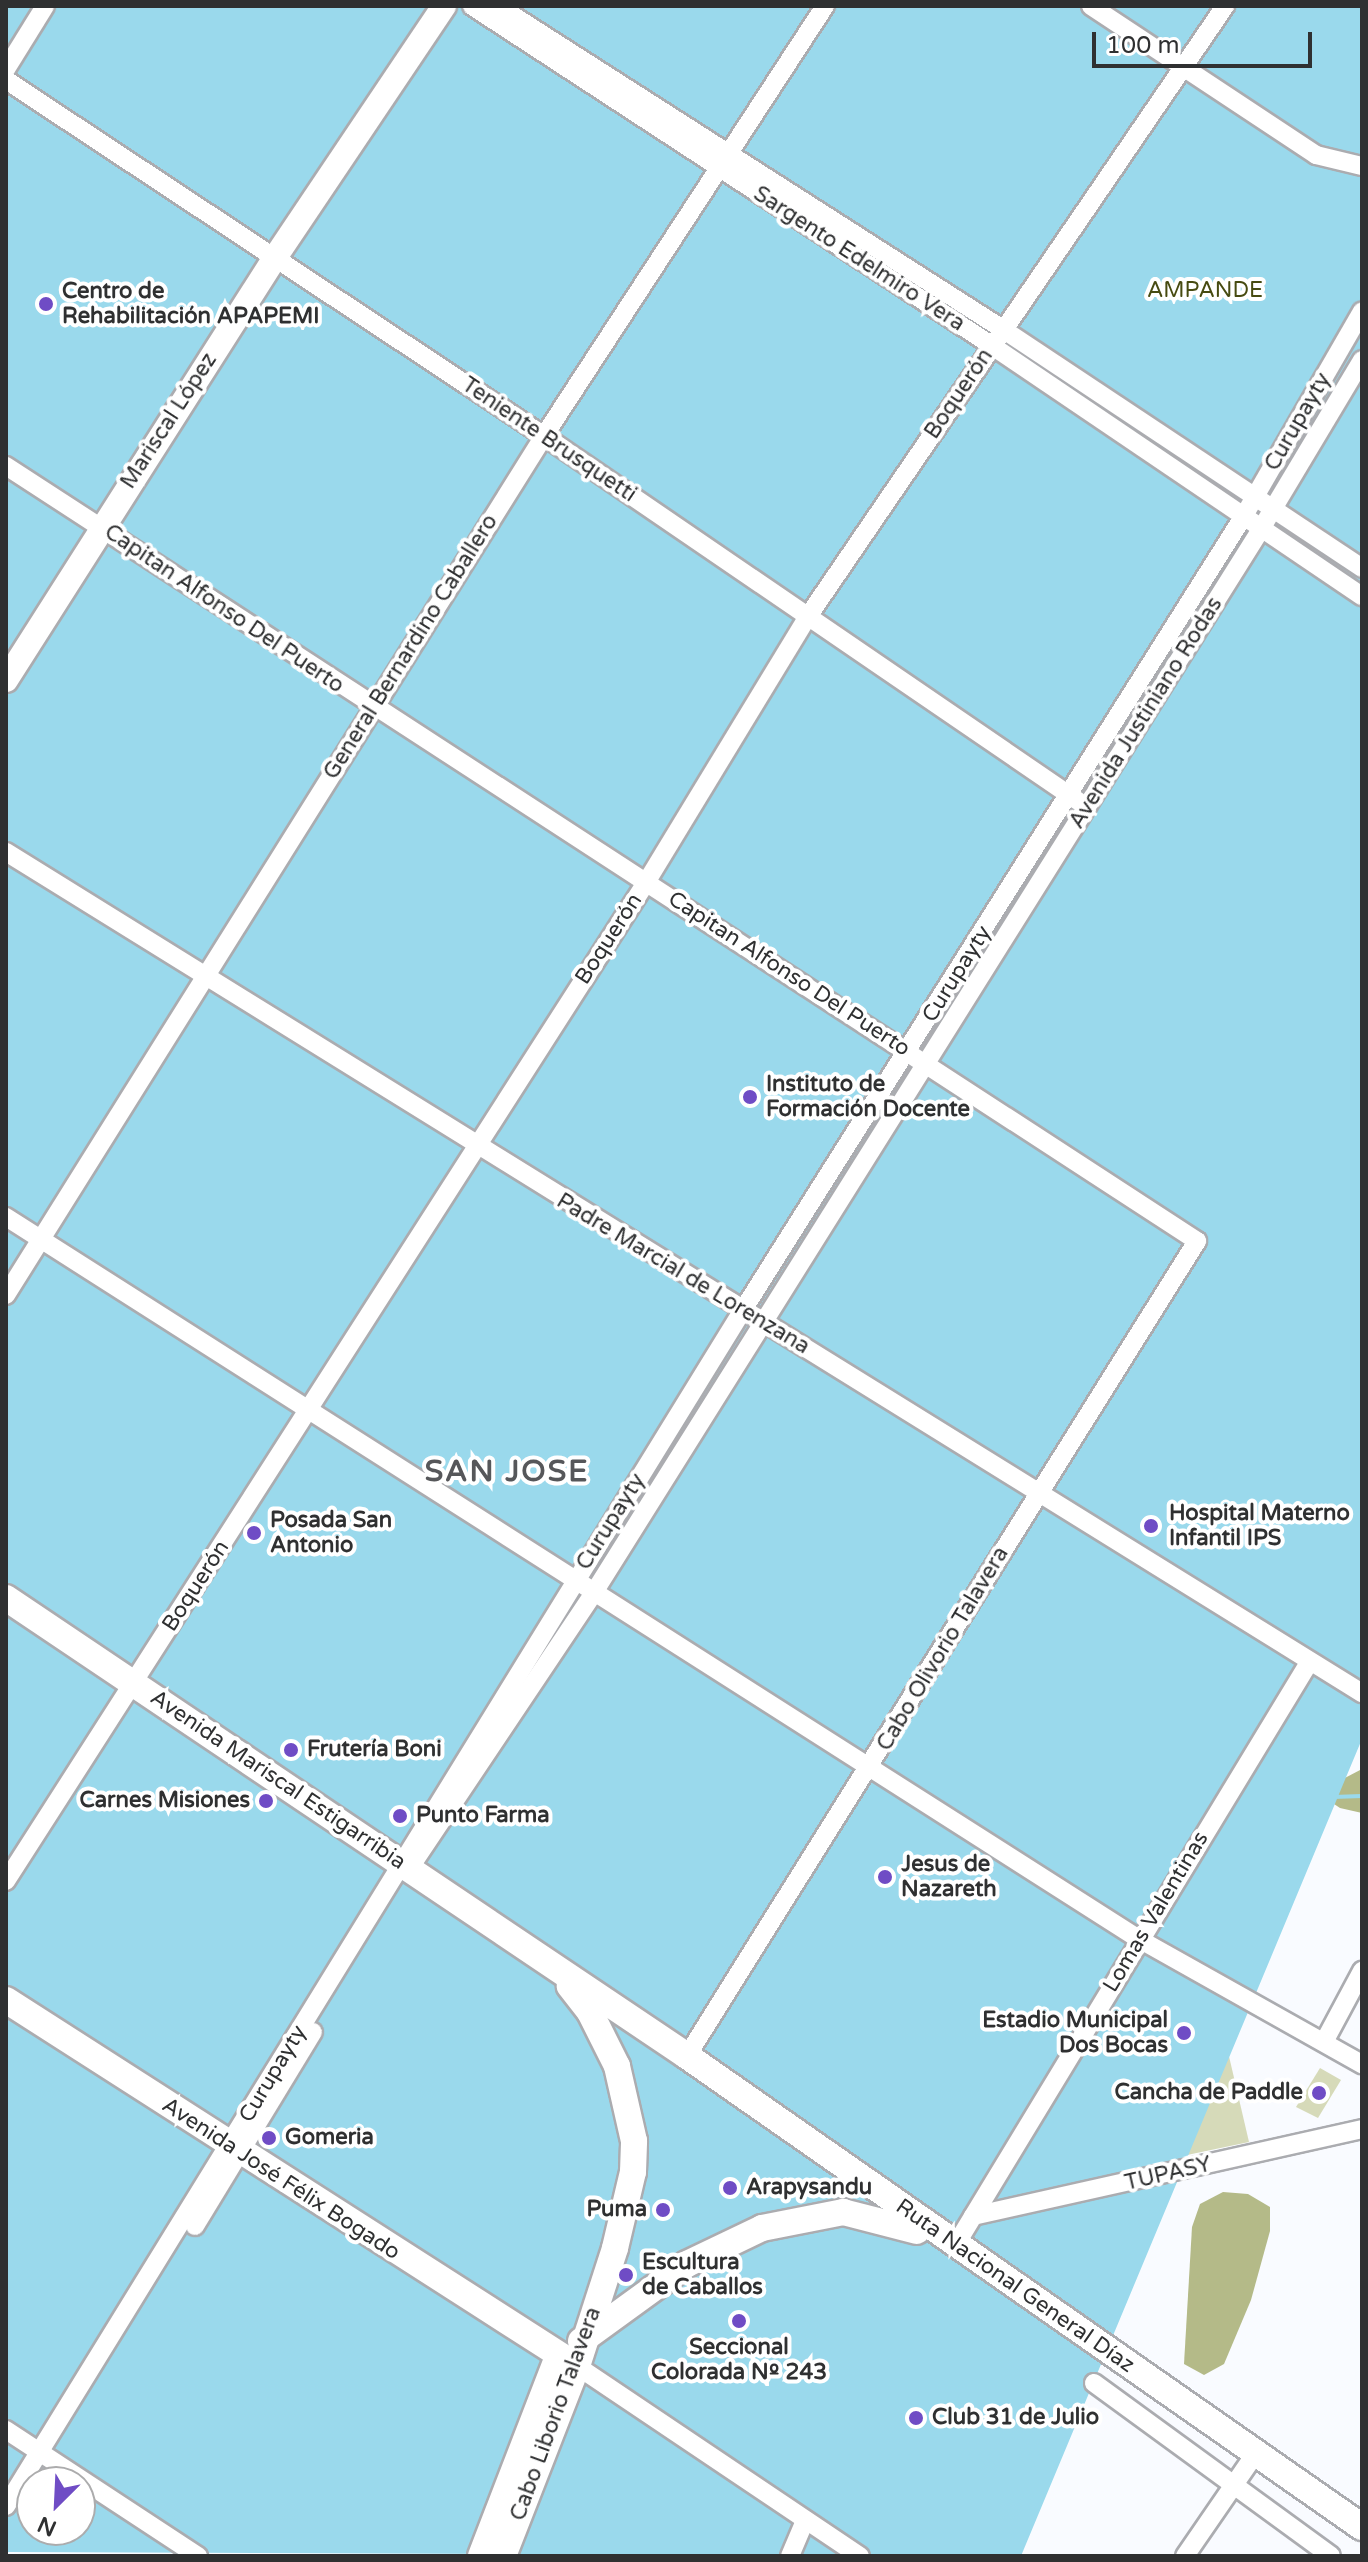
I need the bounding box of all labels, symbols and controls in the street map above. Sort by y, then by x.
scale bar [1096,16,1316,66]
text: 100 m [1106,31,1180,60]
street label: Sargento Edelmiro Vera [748,181,970,337]
place label: Centro de Rehabilitación APAPEMI [62,278,320,330]
park label: AMPANDE [1147,278,1263,304]
marker: Centro de Rehabilitación APAPEMI [37,295,55,313]
street label: Boquerón [919,344,999,444]
street label: Mariscal López [115,348,223,494]
street label: Curupayty [1259,368,1337,476]
street label: Teniente Brusquetti [457,372,641,508]
street label: General Bernardino Caballero [318,510,504,784]
street label: Capitan Alfonso Del Puerto [99,519,349,699]
street label: Avenida Justiniano Rodas [1064,592,1228,834]
street label: Capitan Alfonso Del Puerto [663,886,915,1062]
street label: Boquerón [570,889,648,989]
street label: Curupayty [917,921,997,1027]
place label: Instituto de Formación Docente [766,1071,970,1122]
marker: Instituto de Formación Docente [741,1088,759,1106]
street label: Padre Marcial de Lorenzana [552,1188,814,1360]
district label: SAN JOSE [425,1454,589,1490]
street label: Curupayty [571,1469,651,1575]
place label: Hospital Materno Infantil IPS [1169,1500,1350,1552]
place label: Posada San Antonio [270,1507,392,1558]
marker: Hospital Materno Infantil IPS [1140,1515,1162,1537]
marker: Posada San Antonio [245,1524,263,1542]
street label: Boquerón [157,1536,235,1636]
street label: Cabo Olivorio Talavera [872,1542,1014,1756]
street label: Avenida Mariscal Estigarribia [145,1685,411,1875]
place label: Frutería Boni [307,1737,442,1763]
marker: Frutería Boni [282,1741,300,1759]
place label: Carnes Misiones [79,1788,250,1814]
marker: Carnes Misiones [257,1792,275,1810]
place label: Punto Farma [416,1803,550,1829]
marker: Punto Farma [391,1807,409,1825]
street label: Lomas Valentinas [1098,1827,1214,1997]
place label: Jesus de Nazareth [901,1851,997,1902]
marker: Jesus de Nazareth [876,1868,894,1886]
place label: Estadio Municipal Dos Bocas [982,2007,1168,2058]
street label: Curupayty [234,2021,312,2127]
marker: Estadio Municipal Dos Bocas [1175,2024,1193,2042]
place label: Cancha de Paddle [1114,2080,1303,2106]
marker: Cancha de Paddle [1310,2084,1328,2102]
street label: Avenida José Félix Bogado [157,2092,405,2266]
place label: Gomeria [285,2125,374,2151]
marker: Gomeria [260,2129,278,2147]
street label: TUPASY [1122,2151,1214,2197]
place label: Arapysandu [746,2175,872,2201]
marker: Arapysandu [721,2179,739,2197]
street label: Ruta Nacional General Díaz [891,2193,1139,2379]
place label: Puma [586,2197,647,2223]
marker: Puma [654,2201,672,2219]
place label: Escultura de Caballos [642,2249,763,2300]
marker: Escultura de Caballos [617,2266,635,2284]
street label: Cabo Liborio Talavera [505,2304,607,2524]
marker: Seccional Colorada Nº 243 [730,2312,748,2330]
place label: Seccional Colorada Nº 243 [651,2334,827,2386]
place label: Club 31 de Julio [932,2405,1099,2431]
marker: Club 31 de Julio [907,2409,925,2427]
north arrow [16,2466,96,2546]
text: N [34,2511,60,2542]

